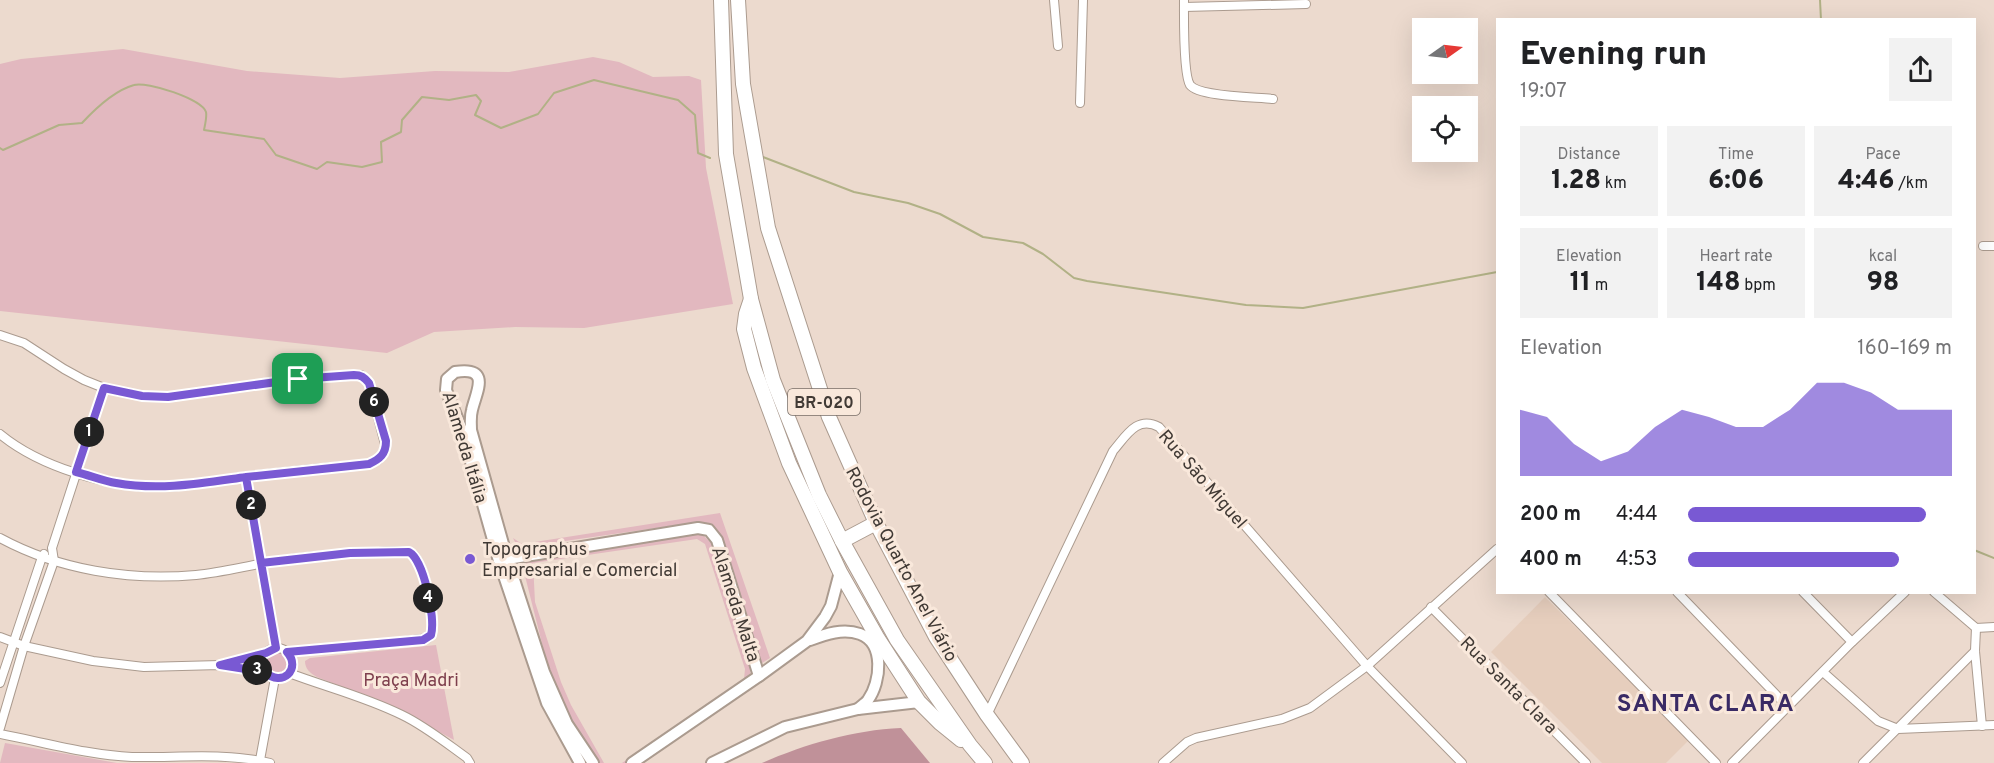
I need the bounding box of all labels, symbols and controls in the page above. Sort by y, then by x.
north arrow [1412,18,1478,84]
map controls [1412,18,1478,162]
text: Evening run [1520,35,1707,77]
button: share [1889,38,1952,101]
text: 19:07 [1520,79,1567,105]
button: locate [1412,96,1478,162]
text: Distance [1558,145,1620,165]
text: Time [1718,145,1754,165]
text: Pace [1865,145,1901,165]
text: 1.28 [1551,165,1601,198]
text: 6:06 [1708,165,1764,198]
text: 4:46 [1838,165,1894,198]
text: km [1601,174,1627,194]
text: /km [1894,174,1928,194]
text: Elevation [1556,247,1622,267]
text: Heart rate [1699,247,1773,267]
text: kcal [1869,247,1897,267]
text: 11 [1570,267,1591,300]
text: 148 [1696,267,1741,300]
text: 98 [1867,267,1899,300]
text: m [1591,276,1608,296]
text: bpm [1741,276,1776,296]
text: Elevation [1520,336,1602,362]
text: 160–169 m [1857,336,1952,362]
pin [272,353,323,404]
icon: arrive [281,362,314,395]
pin: 6 [359,387,389,417]
street label: Alameda Itália [436,389,492,506]
road number: BR-020 [788,389,860,415]
text: 6 [369,392,379,412]
pin: 1 [74,417,104,447]
text: 1 [86,422,92,442]
street label: Rua São Miguel [1153,426,1251,534]
street label: Rodovia Quarto Anel Viário [839,463,962,666]
pin: 2 [236,490,266,520]
text: 2 [246,495,256,515]
text: 200 m [1520,502,1581,528]
text: 4:44 [1616,502,1658,528]
place label: Topographus Empresarial e Comercial [482,539,677,583]
street label: Alameda Malta [705,544,764,665]
text: 400 m [1520,547,1582,573]
text: 4:53 [1616,547,1657,573]
marker: Topographus Empresarial e Comercial [463,552,477,566]
pin: 4 [413,583,443,613]
text: 4 [423,588,433,608]
street label: Rua Santa Clara [1454,632,1562,740]
pin: 3 [242,655,272,685]
text: 3 [252,660,262,680]
park label: Praça Madri [363,670,459,693]
district label: SANTA CLARA [1617,690,1795,720]

